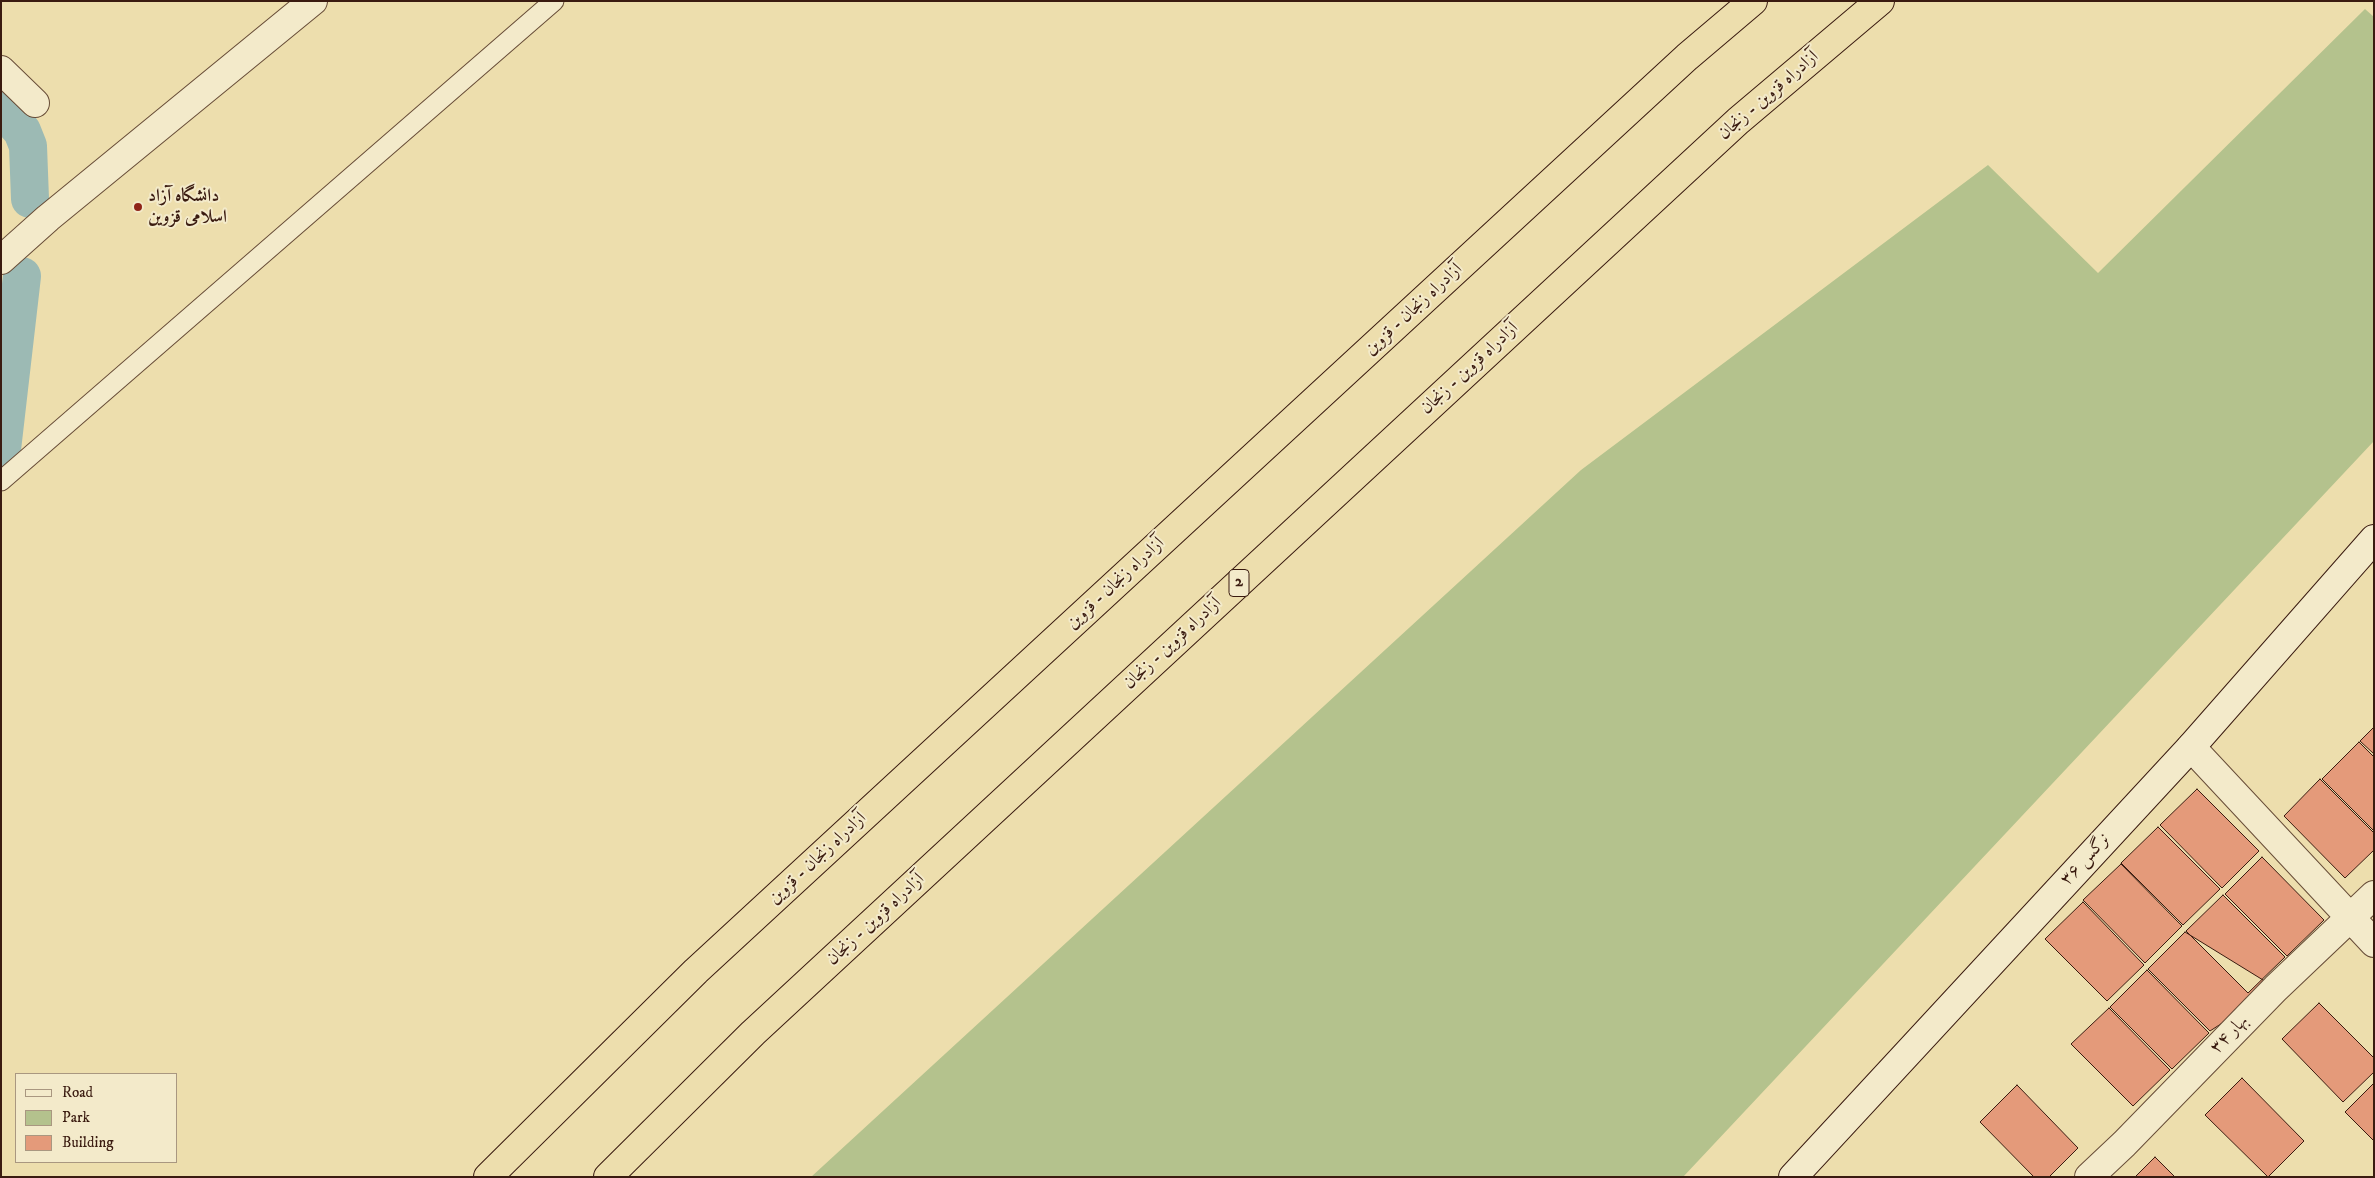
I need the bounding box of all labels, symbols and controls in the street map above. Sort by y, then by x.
street label: آزادراه قزوین - زنجان [1714,47,1824,145]
place label: دانشگاه آزاد اسلامی قزوین [148,186,227,228]
marker: دانشگاه آزاد اسلامی قزوین [132,201,144,213]
street label: آزادراه زنجان - قزوین [1361,259,1467,361]
street label: آزادراه قزوین - زنجان [1417,318,1523,420]
street label: آزادراه زنجان - قزوین [1063,533,1169,635]
road number: 2 [1229,570,1249,596]
street label: آزادراه قزوین - زنجان [1120,593,1226,695]
street label: آزادراه زنجان - قزوین [765,808,871,910]
street label: نرگس ۳۶ [2056,829,2116,891]
street label: آزادراه قزوین - زنجان [823,869,929,971]
street label: بهار ۳۴ [2206,1011,2254,1059]
legend [15,1073,178,1163]
text: Road [62,1083,93,1102]
text: Park [62,1108,90,1127]
text: Building [62,1133,114,1152]

